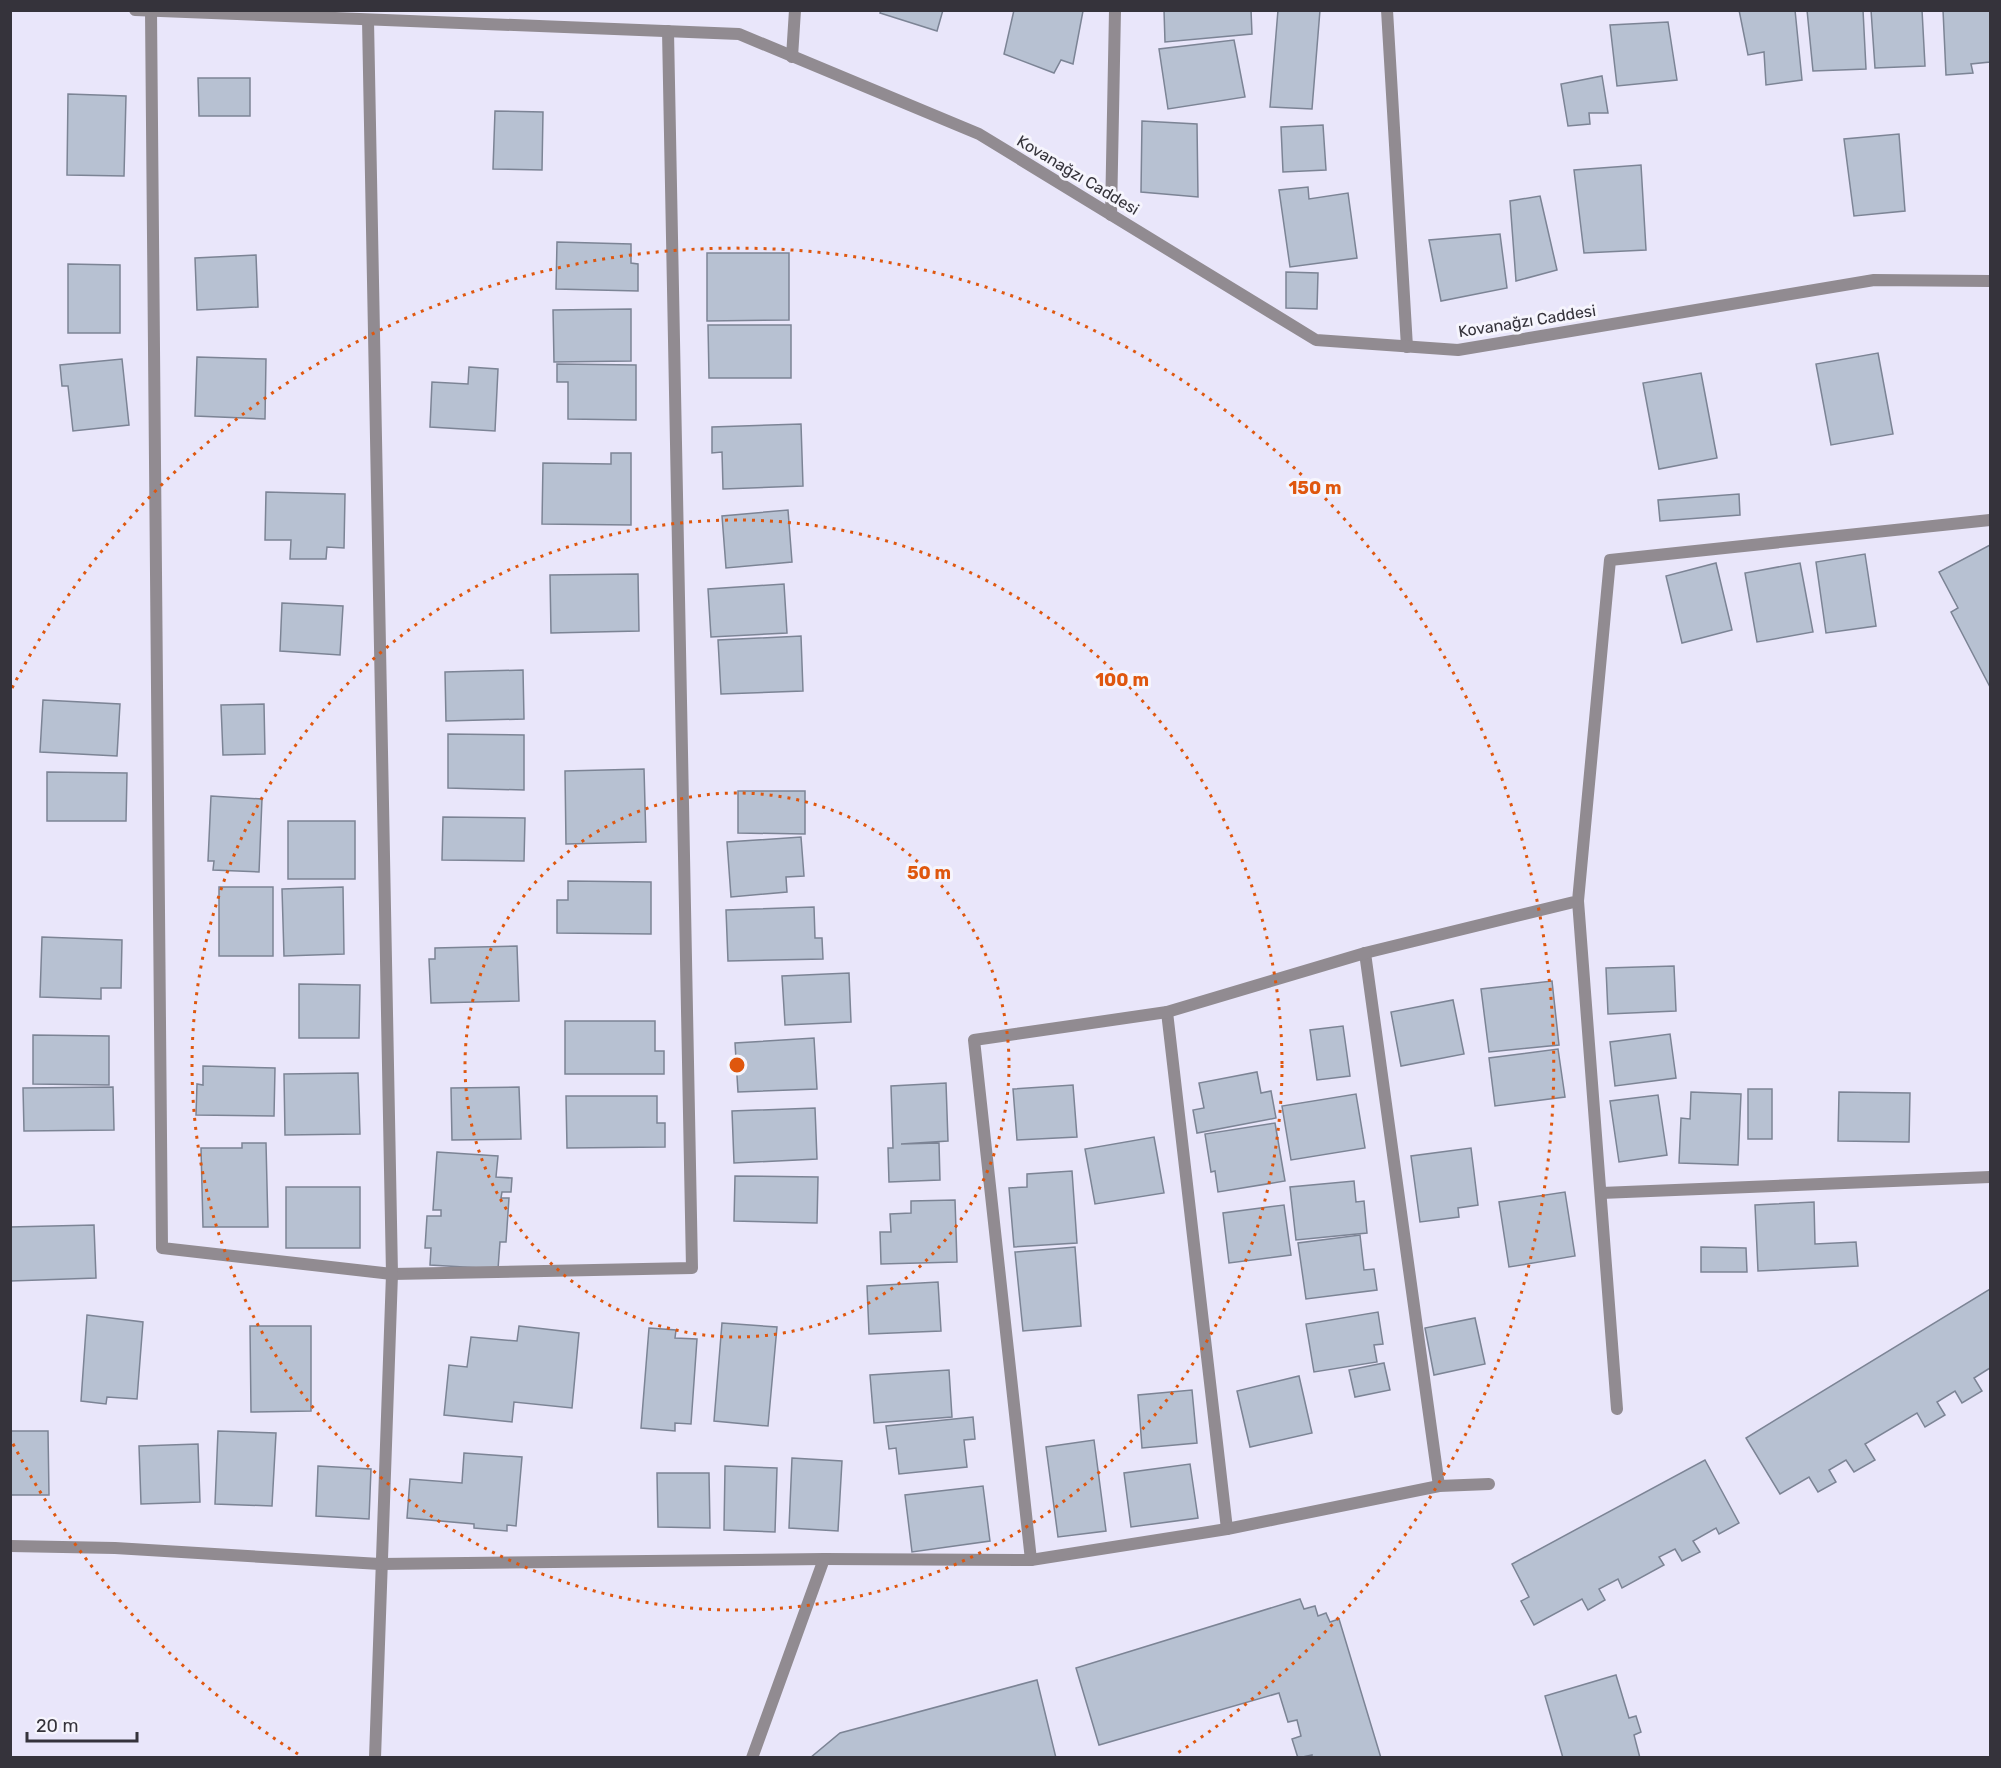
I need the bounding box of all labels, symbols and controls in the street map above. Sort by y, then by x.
street label: Kovanağzı Caddesi [1014,131,1142,219]
street label: Kovanağzı Caddesi [1457,301,1597,341]
text: 150 m [1288,477,1342,499]
text: 100 m [1095,669,1149,691]
text: 50 m [907,862,951,884]
centre of rings [727,1055,747,1075]
scale bar [27,1705,136,1743]
text: 20 m [36,1715,78,1737]

